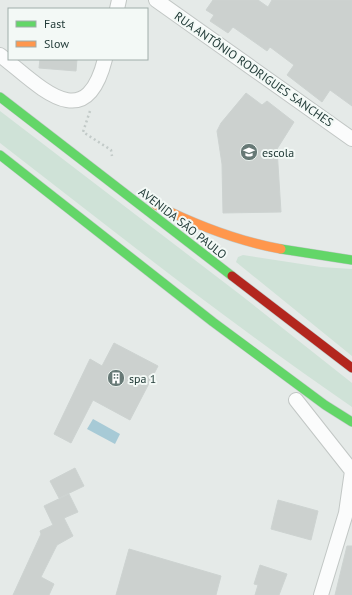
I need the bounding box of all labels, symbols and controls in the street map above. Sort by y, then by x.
legend [8,8,148,60]
street label: RUA ANTÔNIO RODRIGUES SANCHES [172,8,336,130]
text: Fast [44,16,65,31]
text: Slow [44,36,69,51]
school or university icon: escola [239,142,259,162]
place label: escola [262,145,294,160]
street label: AVENIDA SÃO PAULO [136,184,230,262]
building icon: spa 1 [106,368,126,388]
place label: spa 1 [129,371,156,386]

